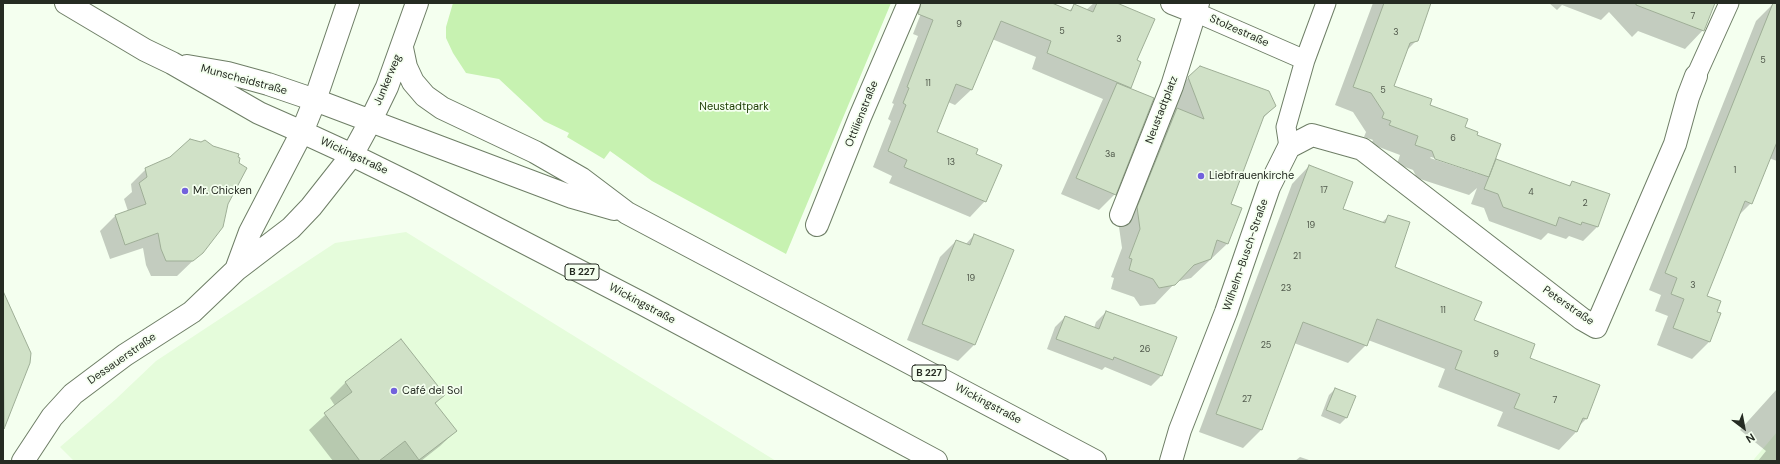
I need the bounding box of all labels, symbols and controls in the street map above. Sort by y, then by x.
street label: Stolzestraße [1207,12,1271,50]
house number: 7 [1691,12,1695,22]
house number: 9 [956,20,962,30]
house number: 5 [1059,27,1065,37]
house number: 3 [1393,28,1399,38]
house number: 3 [1116,35,1122,45]
street label: Junkerweg [371,53,405,107]
house number: 5 [1760,56,1766,66]
street label: Munscheidstraße [199,62,289,98]
street label: Neustadtplatz [1143,74,1181,146]
street label: Ottilienstraße [843,79,881,149]
house number: 11 [925,79,931,89]
house number: 5 [1380,86,1386,96]
park label: Neustadtpark [699,100,769,114]
house number: 6 [1450,134,1456,144]
street label: Wickingstraße [318,135,390,177]
house number: 3a [1105,150,1115,160]
house number: 13 [947,158,955,168]
house number: 1 [1734,166,1736,176]
place label: Liebfrauenkirche [1209,169,1294,183]
marker: Liebfrauenkirche [1196,171,1206,181]
place label: Mr. Chicken [193,184,252,198]
marker: Mr. Chicken [180,186,190,196]
house number: 17 [1320,186,1328,196]
house number: 4 [1528,188,1534,198]
street label: Wilhelm-Busch-Straße [1221,197,1271,313]
house number: 2 [1582,199,1588,209]
house number: 19 [1307,221,1315,231]
house number: 21 [1293,252,1301,262]
road number: B 227 [565,264,599,280]
house number: 19 [967,274,975,284]
street label: Wickingstraße [607,281,677,327]
house number: 3 [1690,281,1696,291]
street label: Peterstraße [1540,283,1596,329]
house number: 23 [1281,284,1291,294]
house number: 11 [1440,306,1446,316]
street label: Dessauerstraße [85,331,159,387]
house number: 25 [1261,341,1271,351]
house number: 26 [1140,345,1150,355]
house number: 9 [1493,350,1499,360]
road number: B 227 [912,365,946,381]
street label: Wickingstraße [953,381,1023,427]
place label: Café del Sol [402,384,462,398]
marker: Café del Sol [389,386,399,396]
house number: 27 [1242,395,1252,405]
house number: 7 [1553,396,1557,406]
north arrow [1724,408,1764,448]
text: N [1743,430,1757,446]

